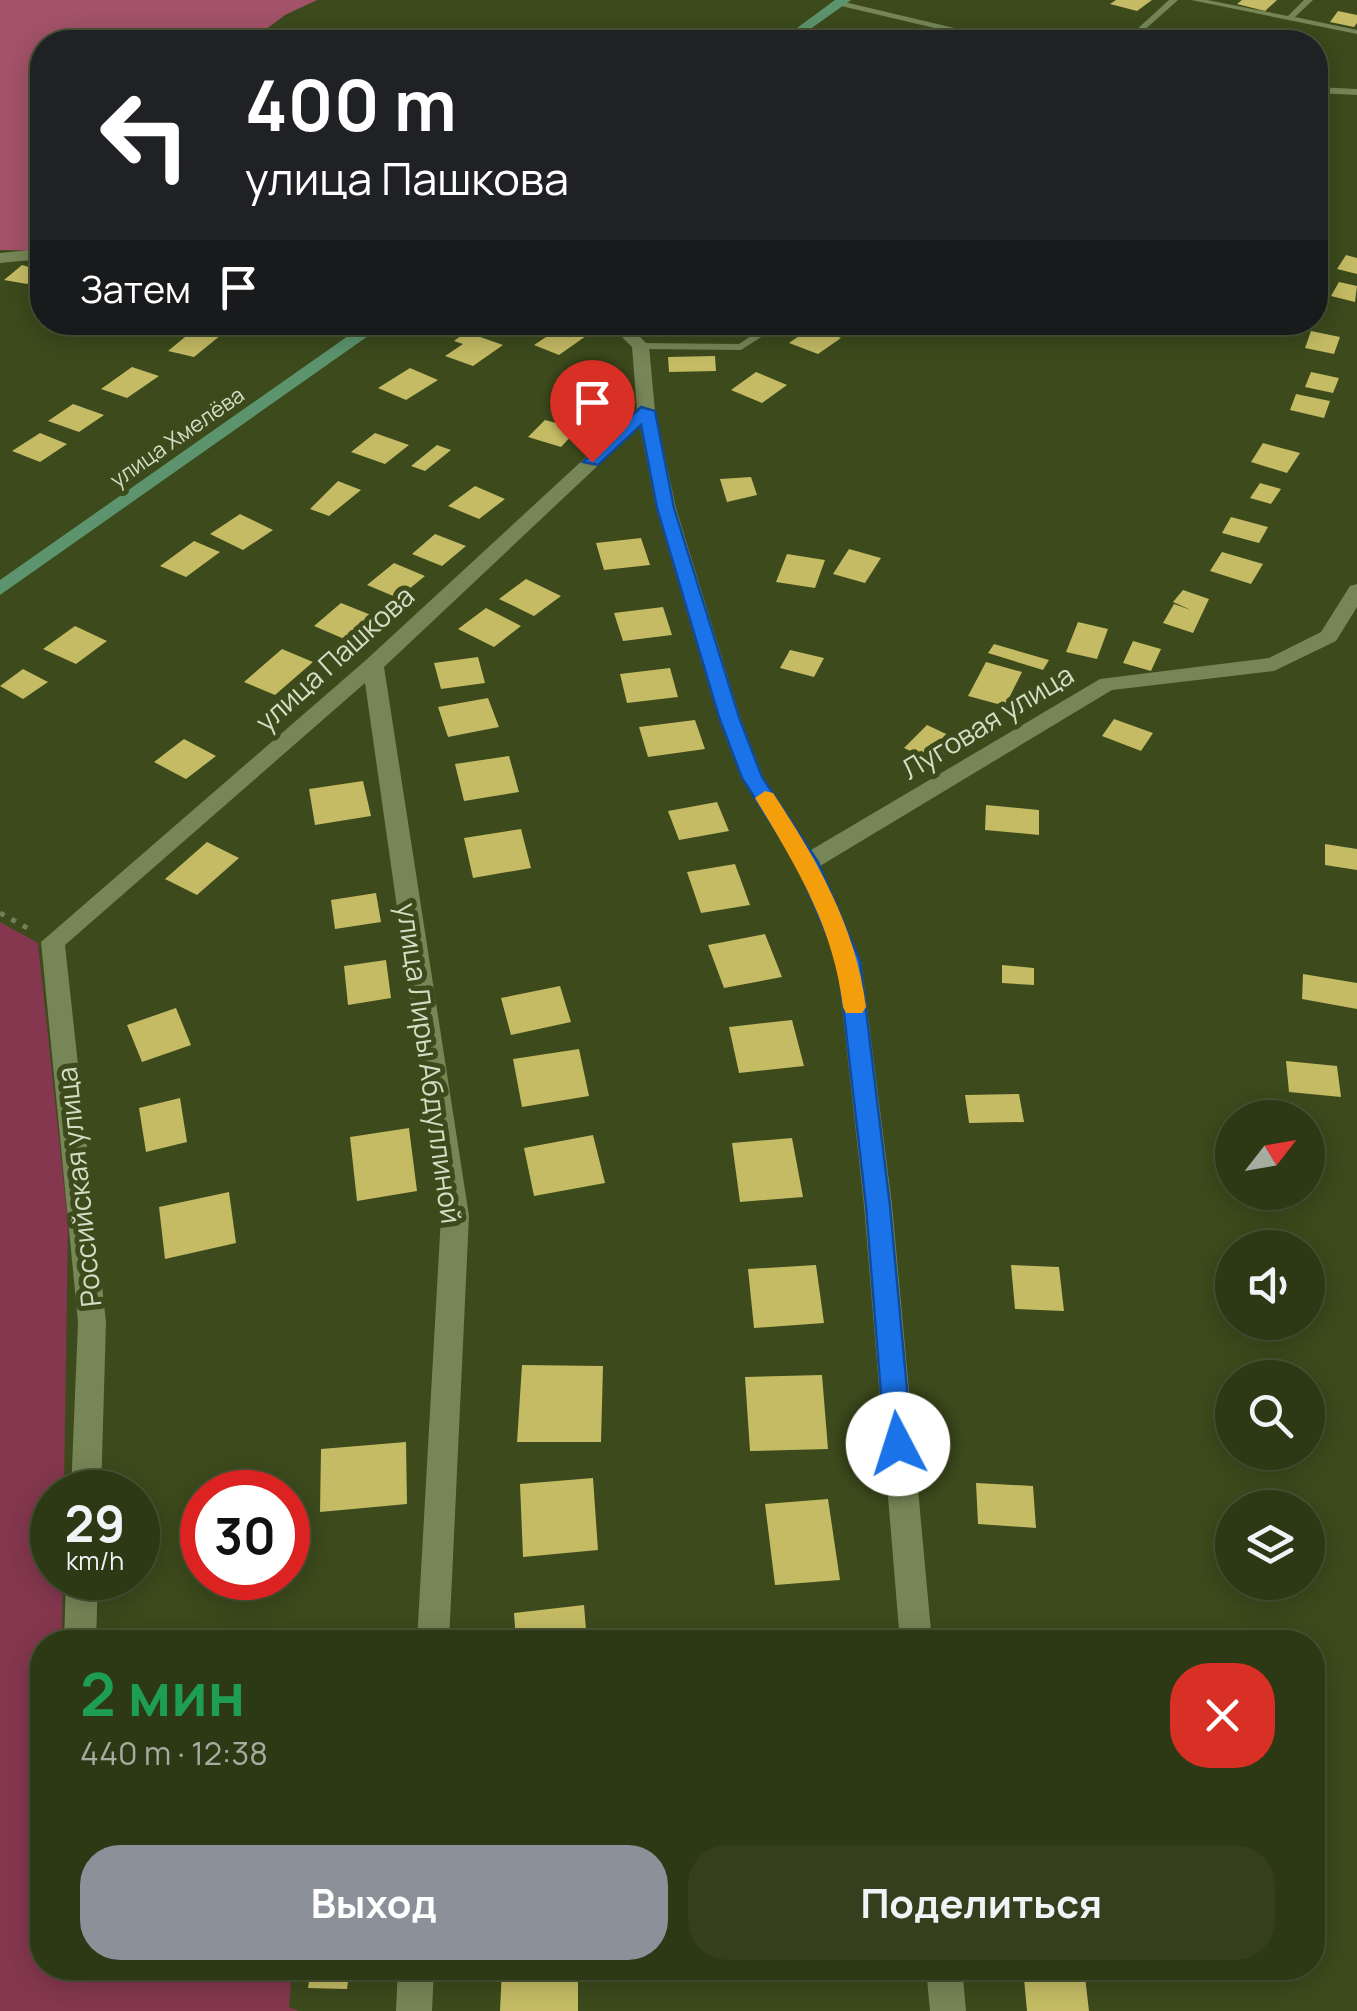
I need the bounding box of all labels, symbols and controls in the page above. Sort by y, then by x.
text: 400 m [245,56,457,152]
icon: left [80,70,210,200]
text: улица Пашкова [245,147,569,209]
icon: arrive [211,260,266,315]
text: Затем [80,262,191,314]
pin [550,360,635,463]
icon: arrive [565,375,620,430]
street label: улица Хмелёва [104,380,250,494]
street label: улица Пашкова [246,576,422,740]
street label: Луговая улица [894,655,1080,787]
street label: улица Лиры Абдуллиной [389,900,471,1226]
street label: Российская улица [47,1065,109,1309]
north arrow [1215,1100,1325,1210]
map controls [1215,1100,1325,1600]
button: sound [1215,1230,1325,1340]
button: search [1215,1360,1325,1470]
position arrow [846,1392,950,1496]
speed limit sign: 30 [180,1470,310,1600]
text: 29 [65,1489,125,1557]
button: layers [1215,1490,1325,1600]
text: km/h [66,1543,124,1578]
text: 2 мин [80,1652,245,1734]
button: close [1170,1663,1275,1768]
text: 440 m · 12:38 [80,1731,268,1775]
button: Выход [80,1845,668,1960]
button: Поделиться [688,1845,1275,1960]

